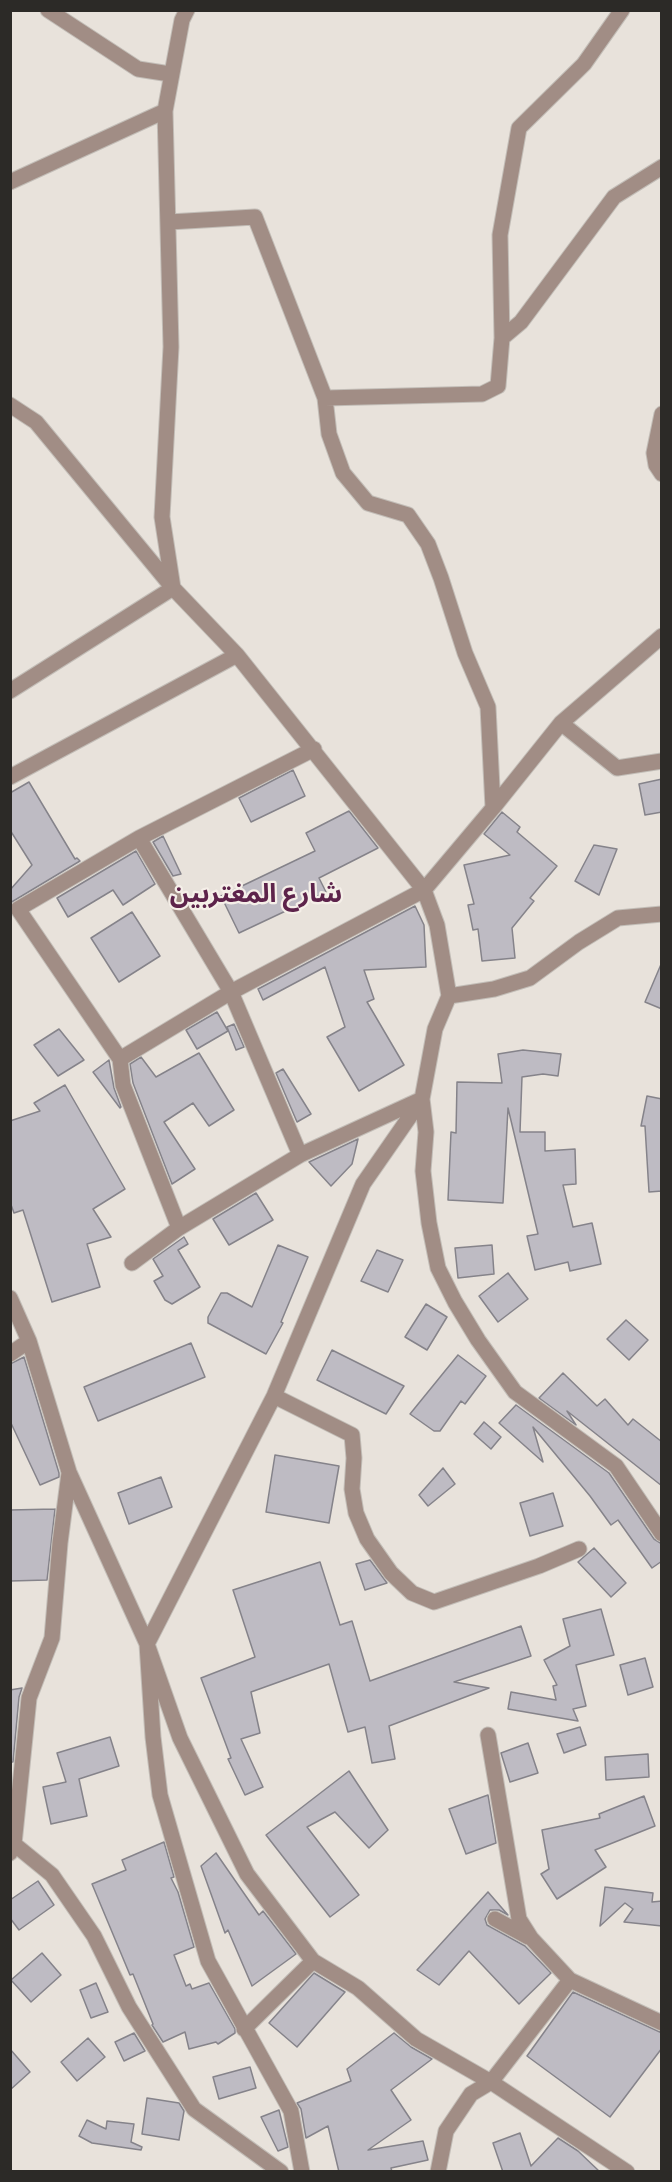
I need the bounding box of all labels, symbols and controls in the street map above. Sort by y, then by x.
district label: شارع المغتربين [170,878,342,910]

